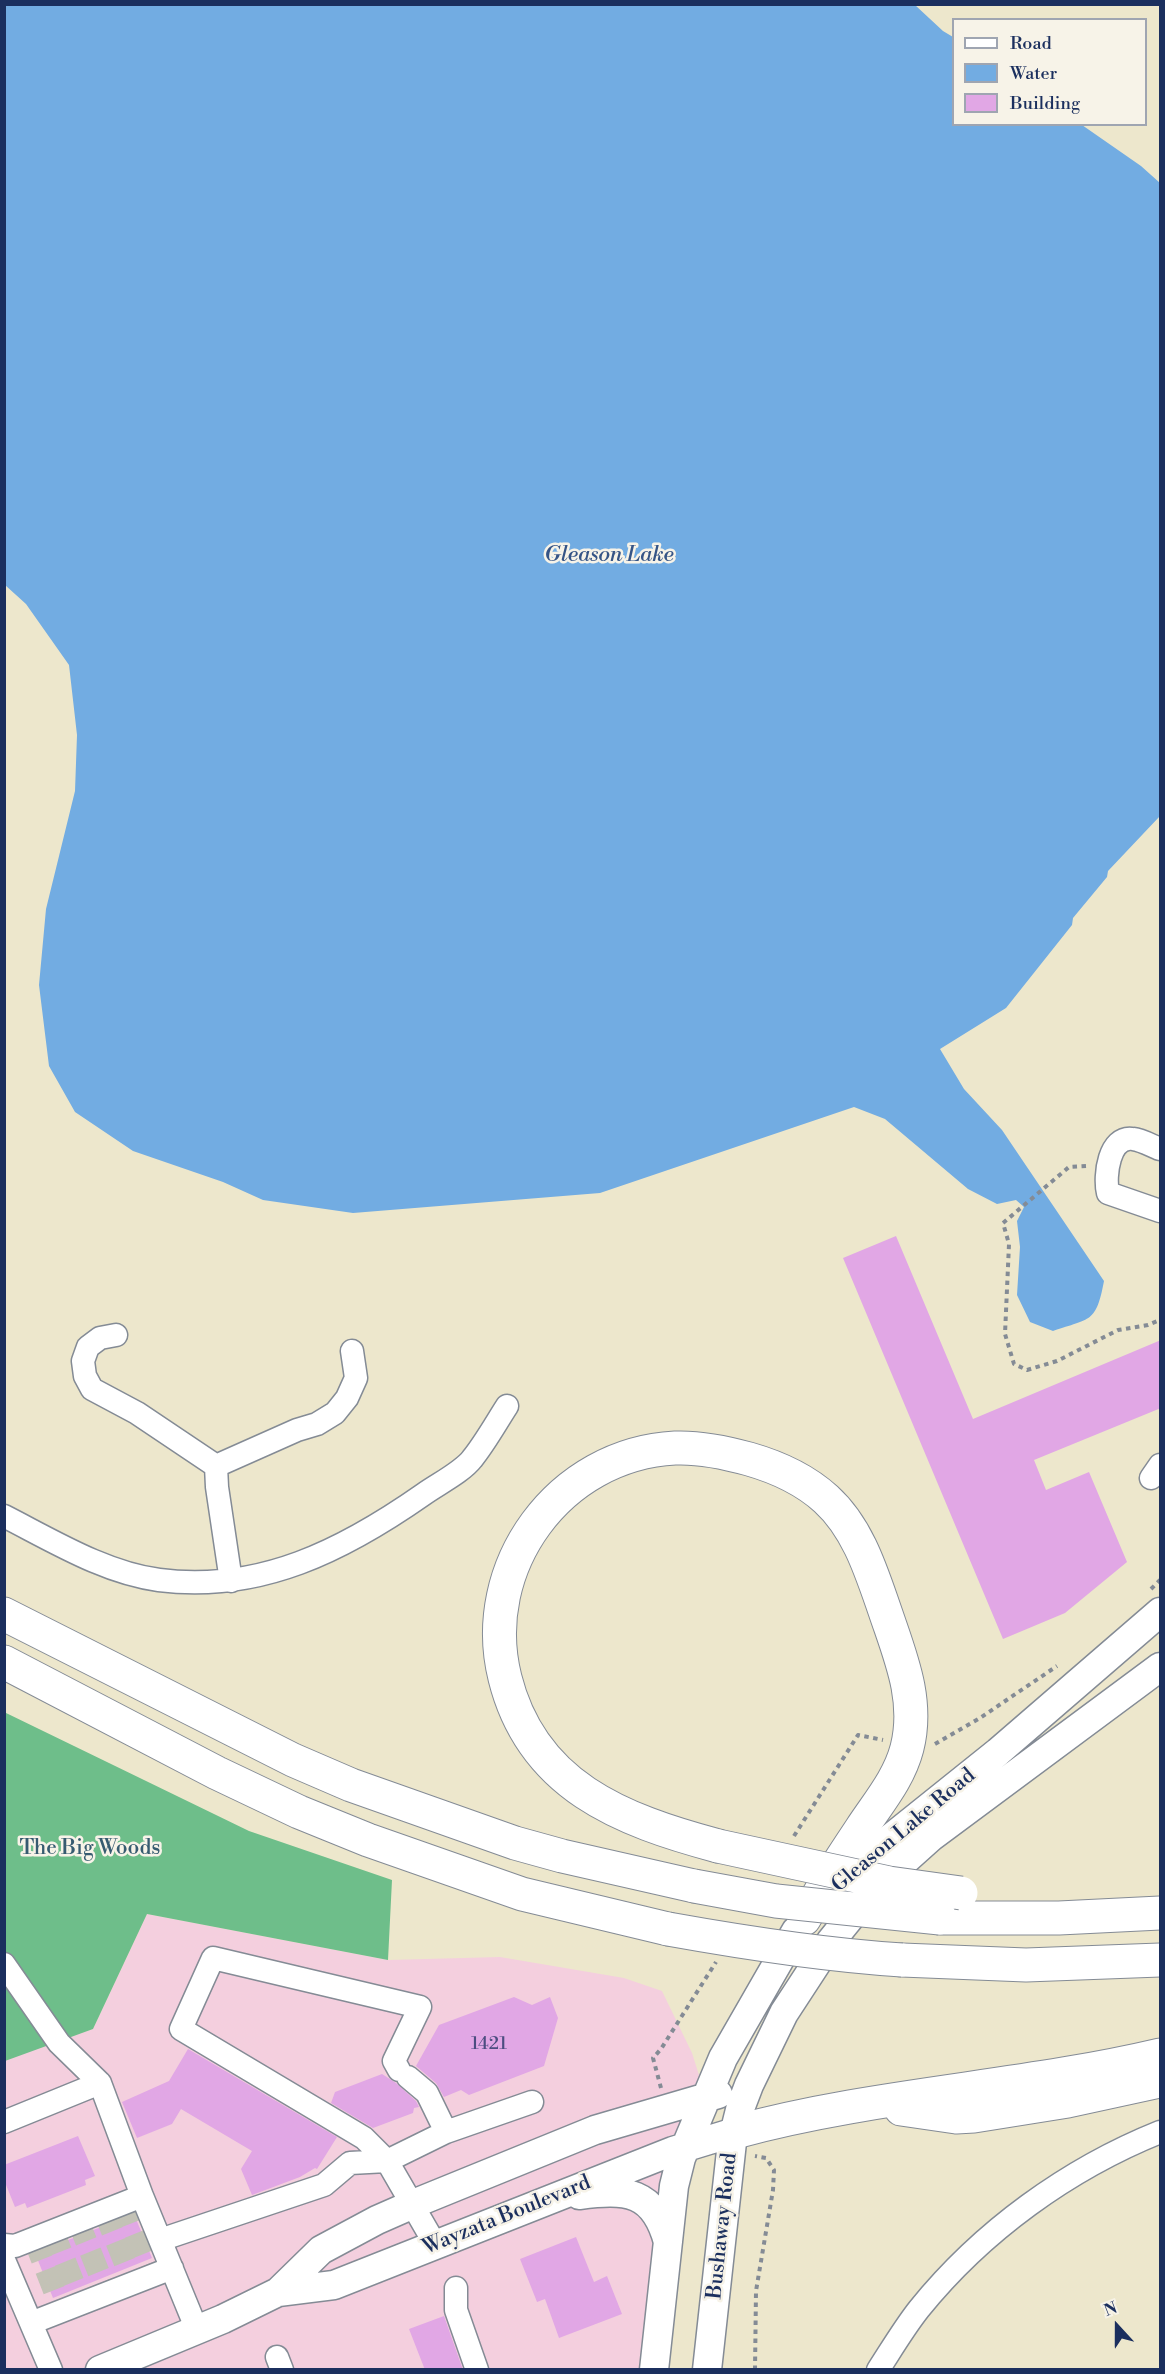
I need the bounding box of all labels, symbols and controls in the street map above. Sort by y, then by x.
legend [952,18,1147,126]
text: Road [1010,32,1052,55]
text: Water [1010,62,1057,85]
text: Building [1010,92,1080,115]
water label: Gleason Lake [544,543,674,569]
street label: Gleason Lake Road [827,1764,981,1898]
park label: The Big Woods [19,1836,161,1862]
house number: 1421 [471,2034,507,2056]
street label: Bushaway Road [703,2151,743,2301]
street label: Wayzata Boulevard [419,2171,595,2261]
north arrow [1087,2296,1147,2356]
text: N [1101,2298,1120,2321]

